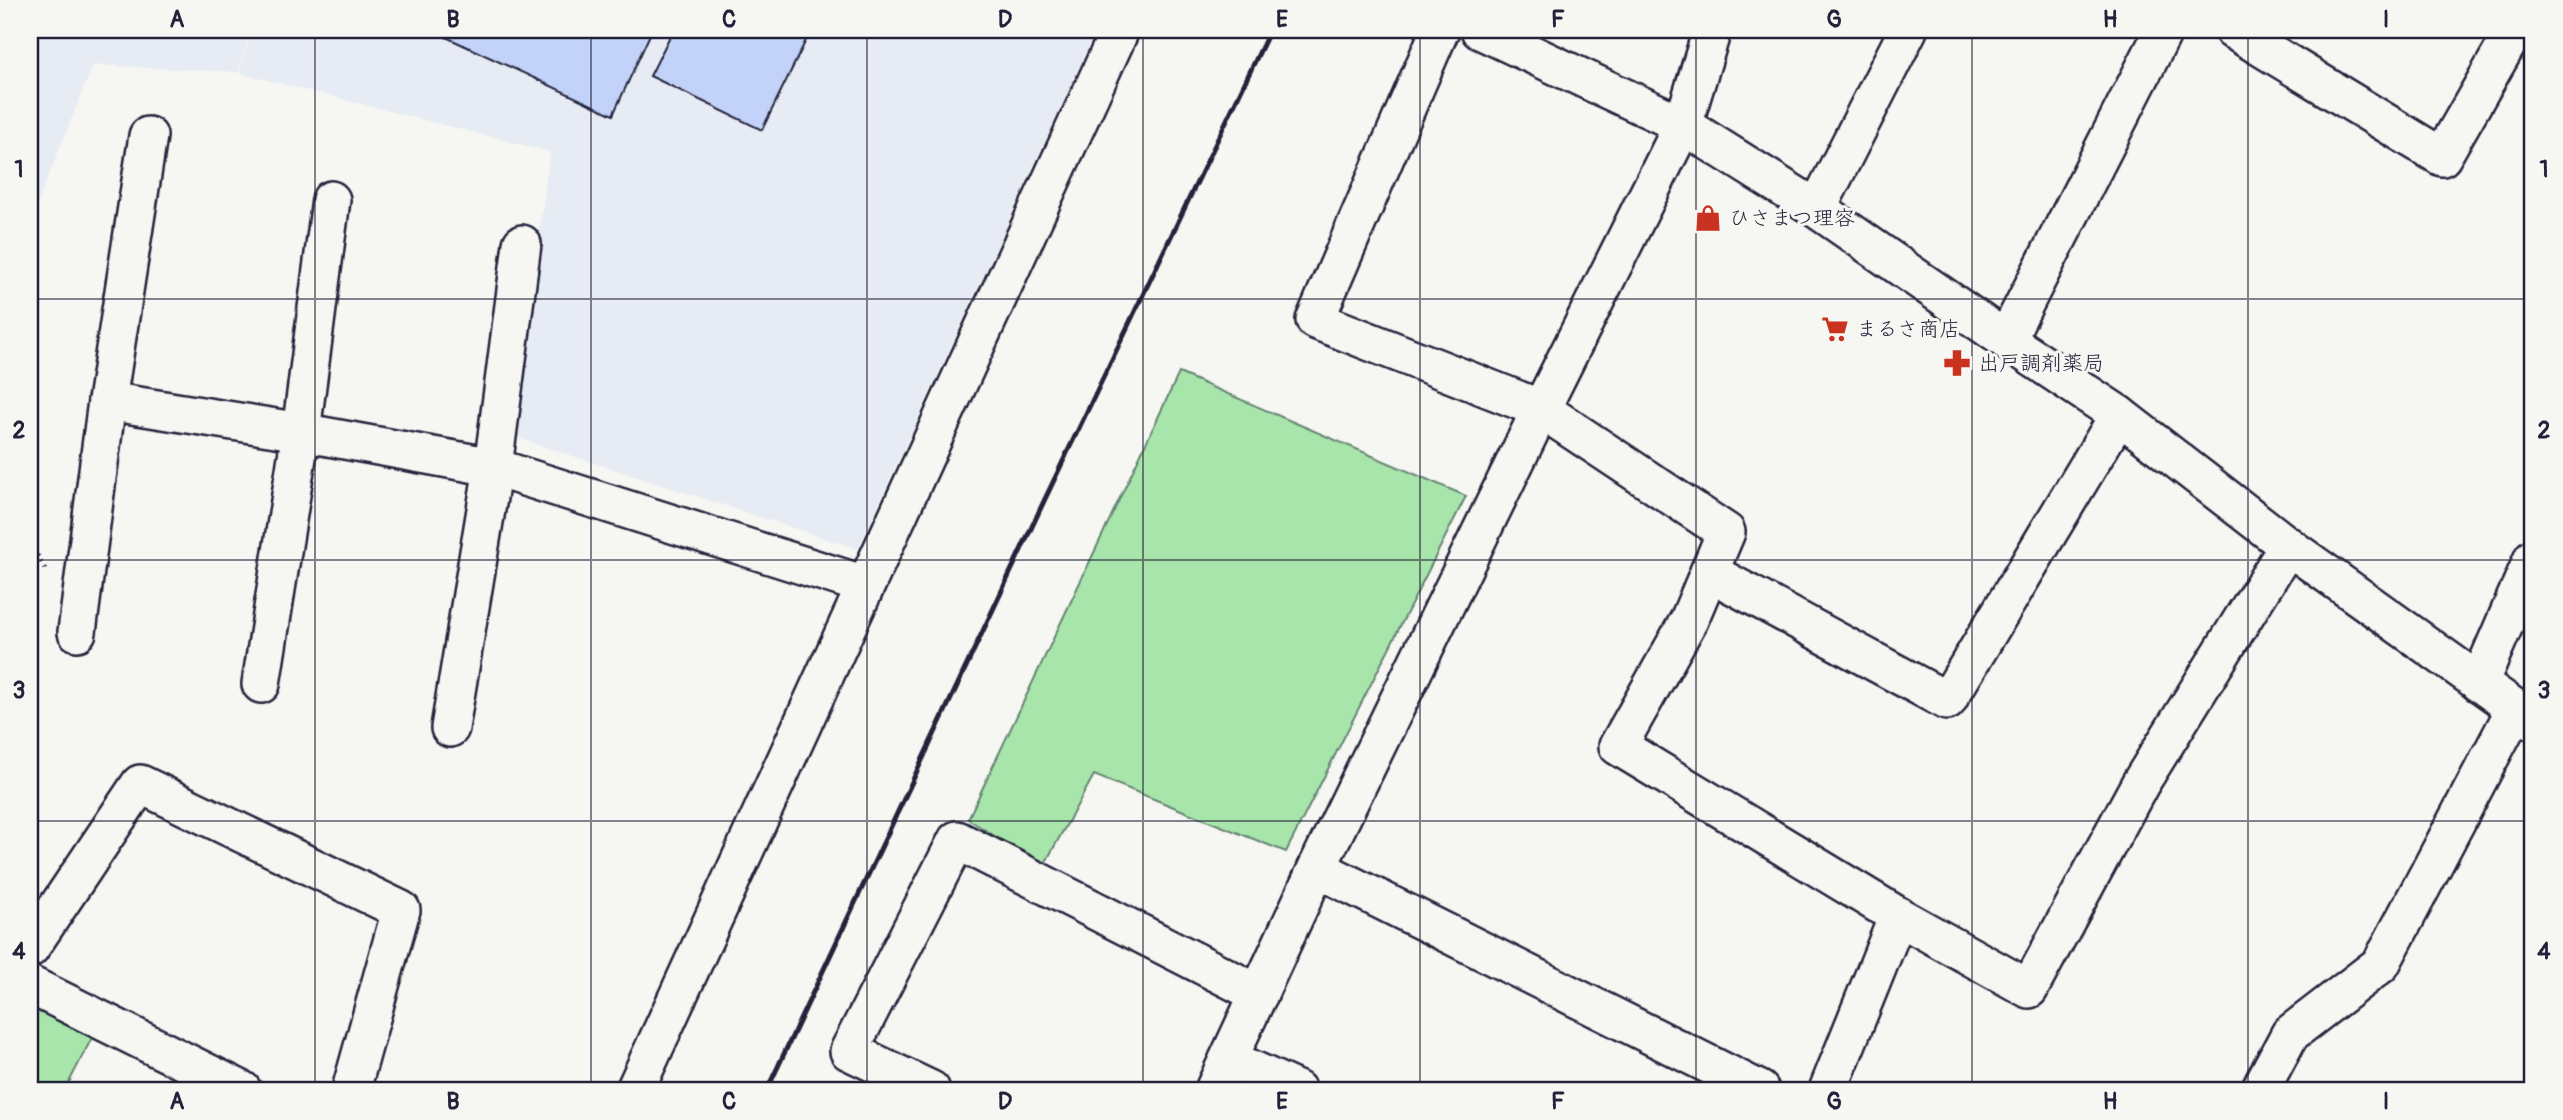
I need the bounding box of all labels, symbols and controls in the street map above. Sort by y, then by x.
text: A [170,5,185,34]
text: B [446,5,460,34]
text: C [722,5,736,34]
text: D [998,5,1012,34]
text: E [1276,5,1288,34]
text: F [1551,5,1565,34]
text: G [1826,5,1842,34]
text: H [2103,5,2117,34]
text: I [2383,5,2389,34]
text: 1 [15,155,24,184]
text: 1 [2540,155,2549,184]
shop icon: ひさまつ理容 [1693,203,1723,233]
place label: ひさまつ理容 [1729,205,1855,232]
supermarket icon: まるさ商店 [1820,314,1850,344]
place label: まるさ商店 [1856,316,1960,343]
pharmacy icon: 出戸調剤薬局 [1942,348,1972,378]
place label: 出戸調剤薬局 [1978,350,2104,377]
text: 2 [13,416,26,445]
text: 2 [2538,416,2551,445]
text: 3 [13,676,25,705]
text: 3 [2538,676,2550,705]
text: 4 [12,937,26,966]
text: 4 [2537,937,2551,966]
text: A [170,1087,185,1116]
text: B [446,1087,460,1116]
text: C [722,1087,736,1116]
text: D [998,1087,1012,1116]
text: E [1276,1087,1288,1116]
text: F [1551,1087,1565,1116]
text: G [1826,1087,1842,1116]
text: H [2103,1087,2117,1116]
text: I [2383,1087,2389,1116]

